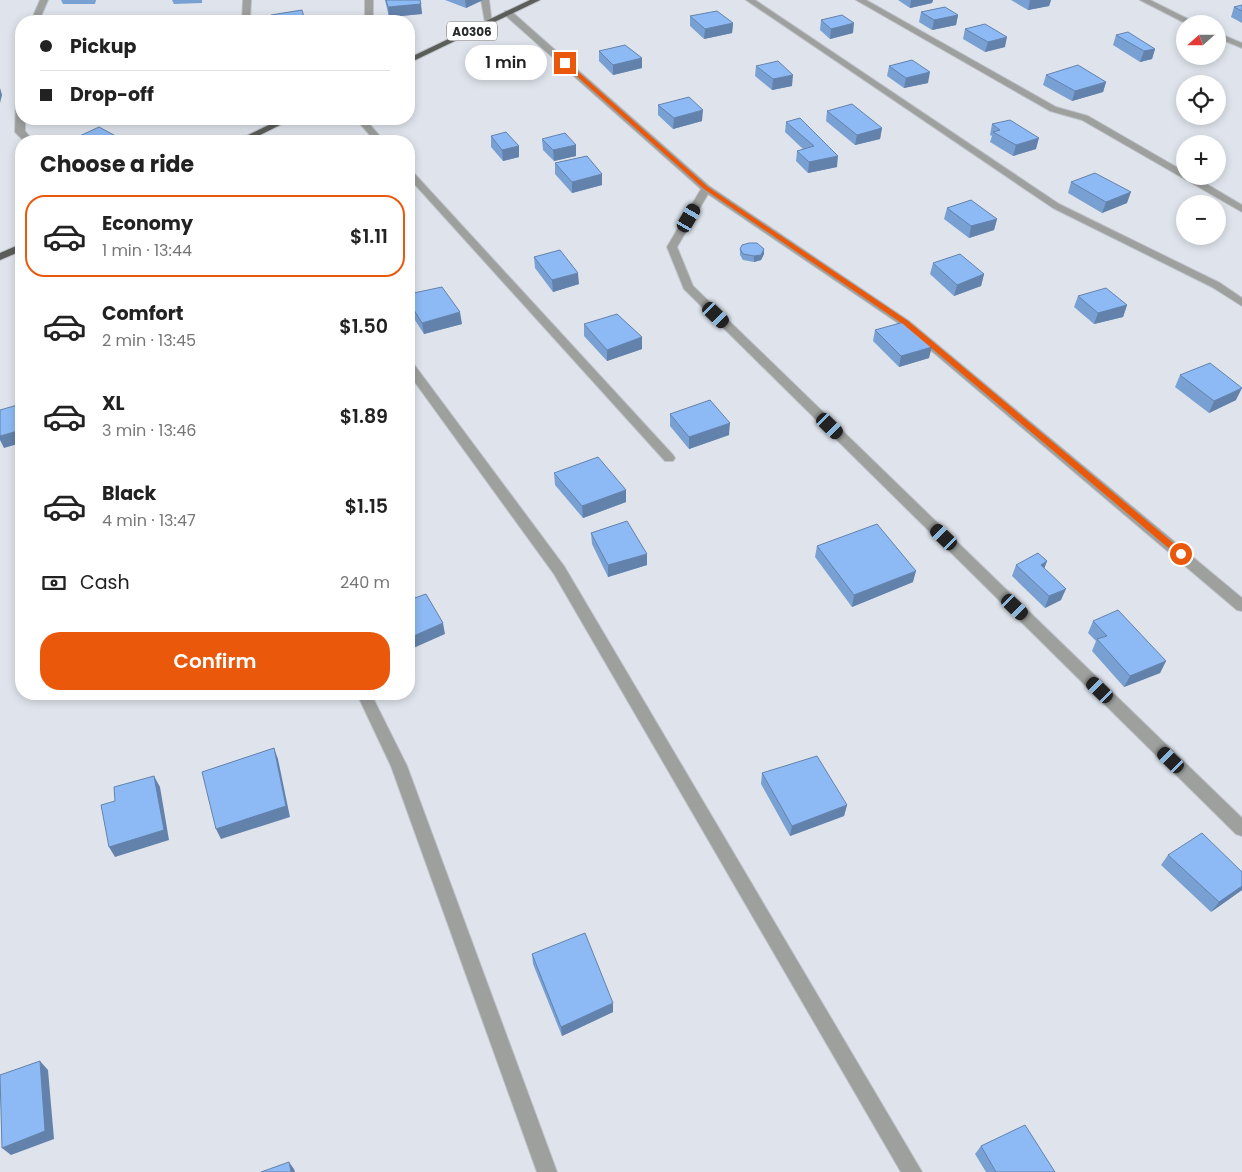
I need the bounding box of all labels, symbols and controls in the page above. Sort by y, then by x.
north arrow [1176,15,1226,65]
map controls [1176,15,1226,245]
road number: A0306 [447,22,497,40]
text: Pickup [70,33,136,60]
callout: 1 min [465,46,548,80]
text: 1 min [485,51,527,74]
route end [554,52,576,74]
button: locate [1176,75,1226,125]
text: Drop-off [70,81,154,108]
button: + [1176,135,1226,185]
text: Choose a ride [40,149,194,180]
button: − [1176,195,1226,245]
car [675,201,702,235]
text: Economy [102,210,193,237]
icon: car [42,214,87,259]
text: $1.11 [350,223,388,250]
text: 1 min · 13:44 [102,239,192,262]
car [699,299,732,331]
text: Comfort [102,300,184,327]
icon: car [42,304,87,349]
text: $1.50 [339,313,388,340]
text: 2 min · 13:45 [102,329,196,352]
text: XL [102,390,125,417]
icon: car [42,394,87,439]
text: $1.89 [340,403,388,430]
car [813,410,846,442]
text: 3 min · 13:46 [102,419,196,442]
text: Black [102,480,156,507]
icon: car [42,484,87,529]
text: $1.15 [345,493,388,520]
text: 4 min · 13:47 [102,509,196,532]
car [927,521,960,553]
route start [1170,543,1192,565]
icon: cash [40,569,68,597]
text: Cash [80,569,130,596]
text: 240 m [340,571,390,594]
car [998,591,1031,623]
button: Confirm [40,632,390,690]
car [1084,674,1116,706]
car [1155,744,1187,776]

